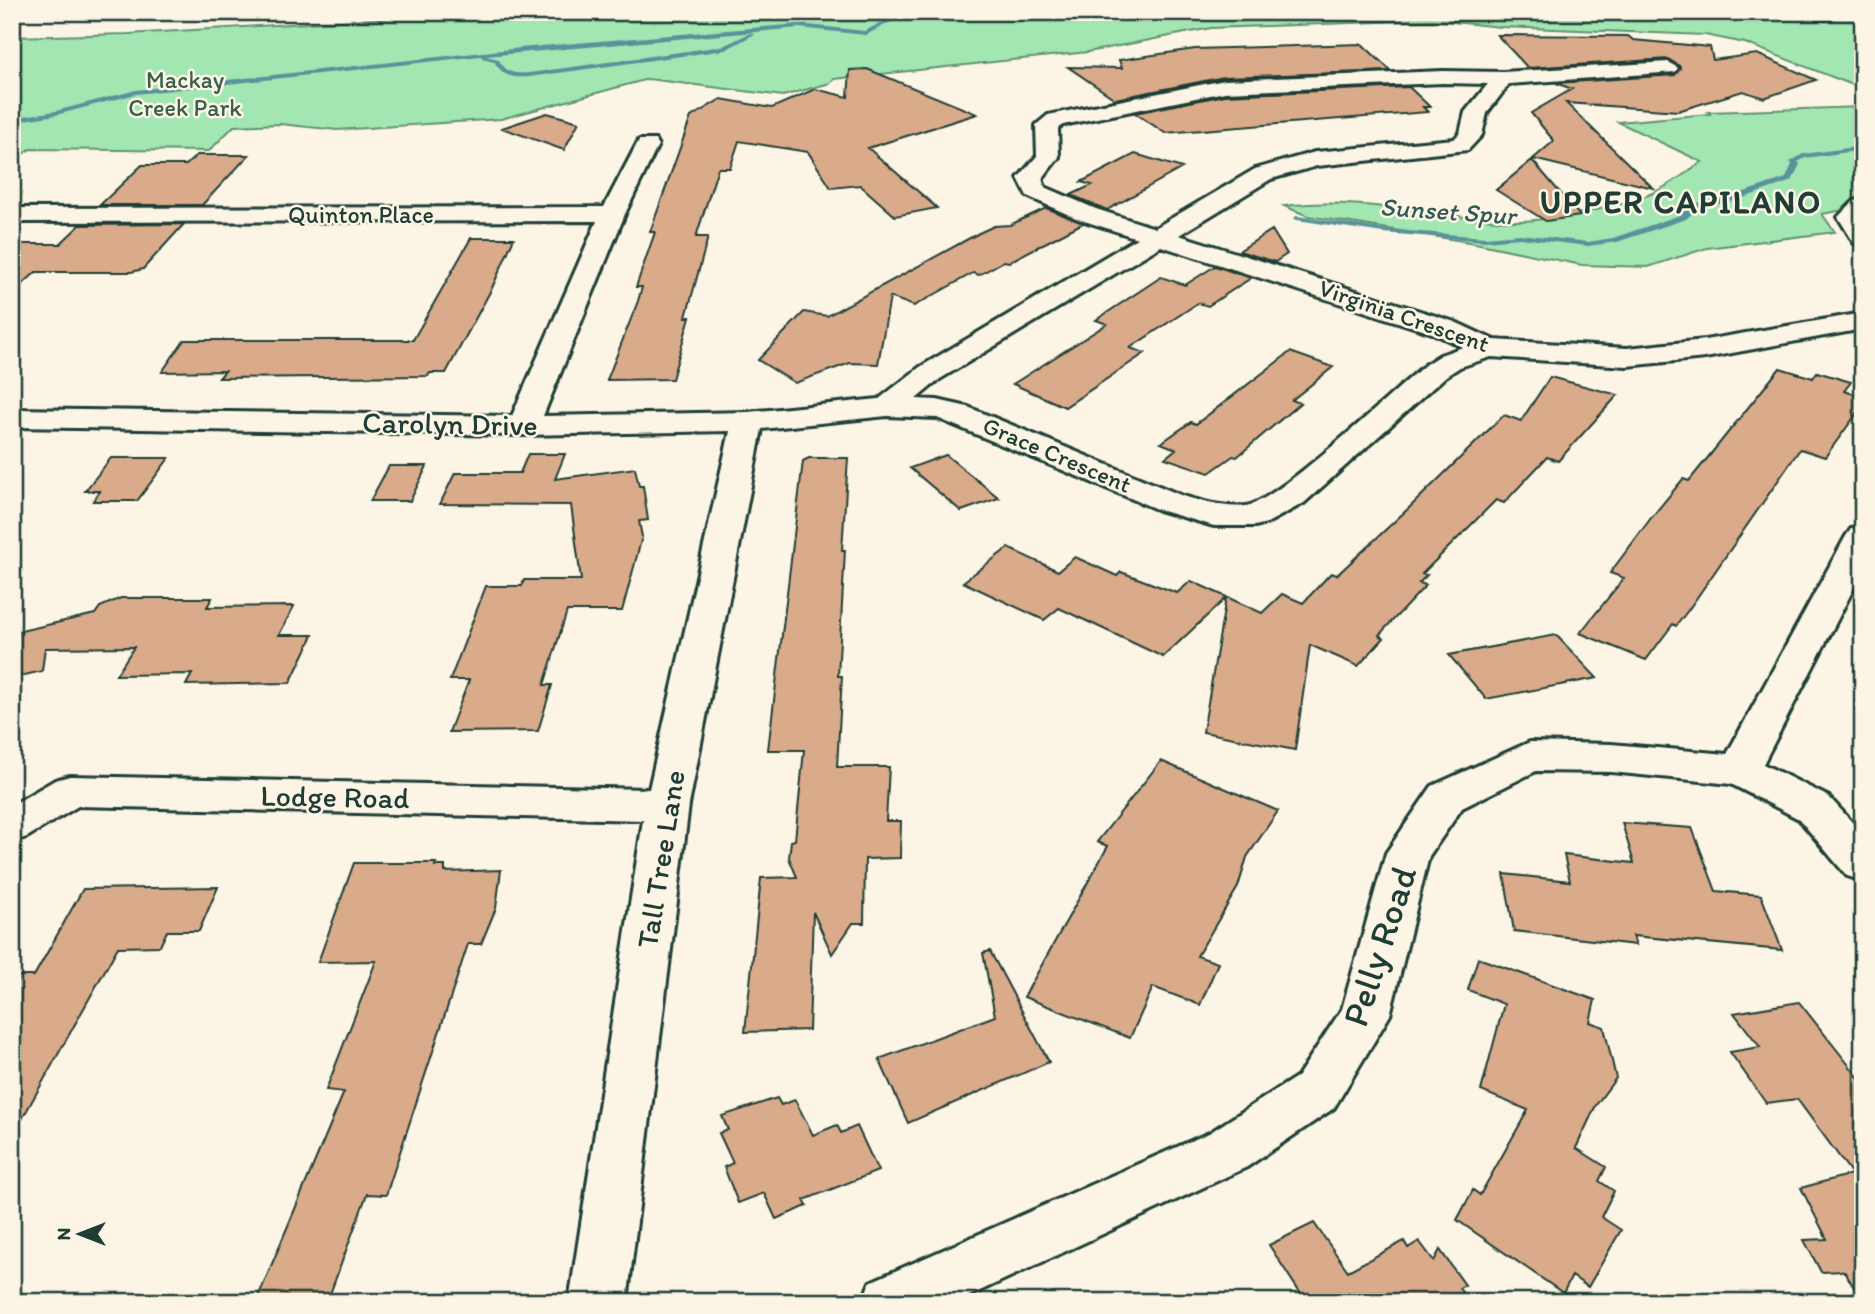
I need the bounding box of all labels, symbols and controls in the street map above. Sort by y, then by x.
park label: Mackay Creek Park [128,65,242,122]
district label: UPPER CAPILANO [1540,183,1822,221]
water label: Sunset Spur [1379,190,1520,232]
street label: Quinton Place [288,200,434,229]
street label: Virginia Crescent [1315,273,1493,358]
street label: Carolyn Drive [362,403,538,444]
street label: Grace Crescent [979,410,1136,499]
street label: Tall Tree Lane [628,767,693,950]
street label: Lodge Road [260,777,410,816]
street label: Pelly Road [1332,860,1426,1032]
north arrow [46,1198,116,1268]
text: N [52,1228,75,1240]

